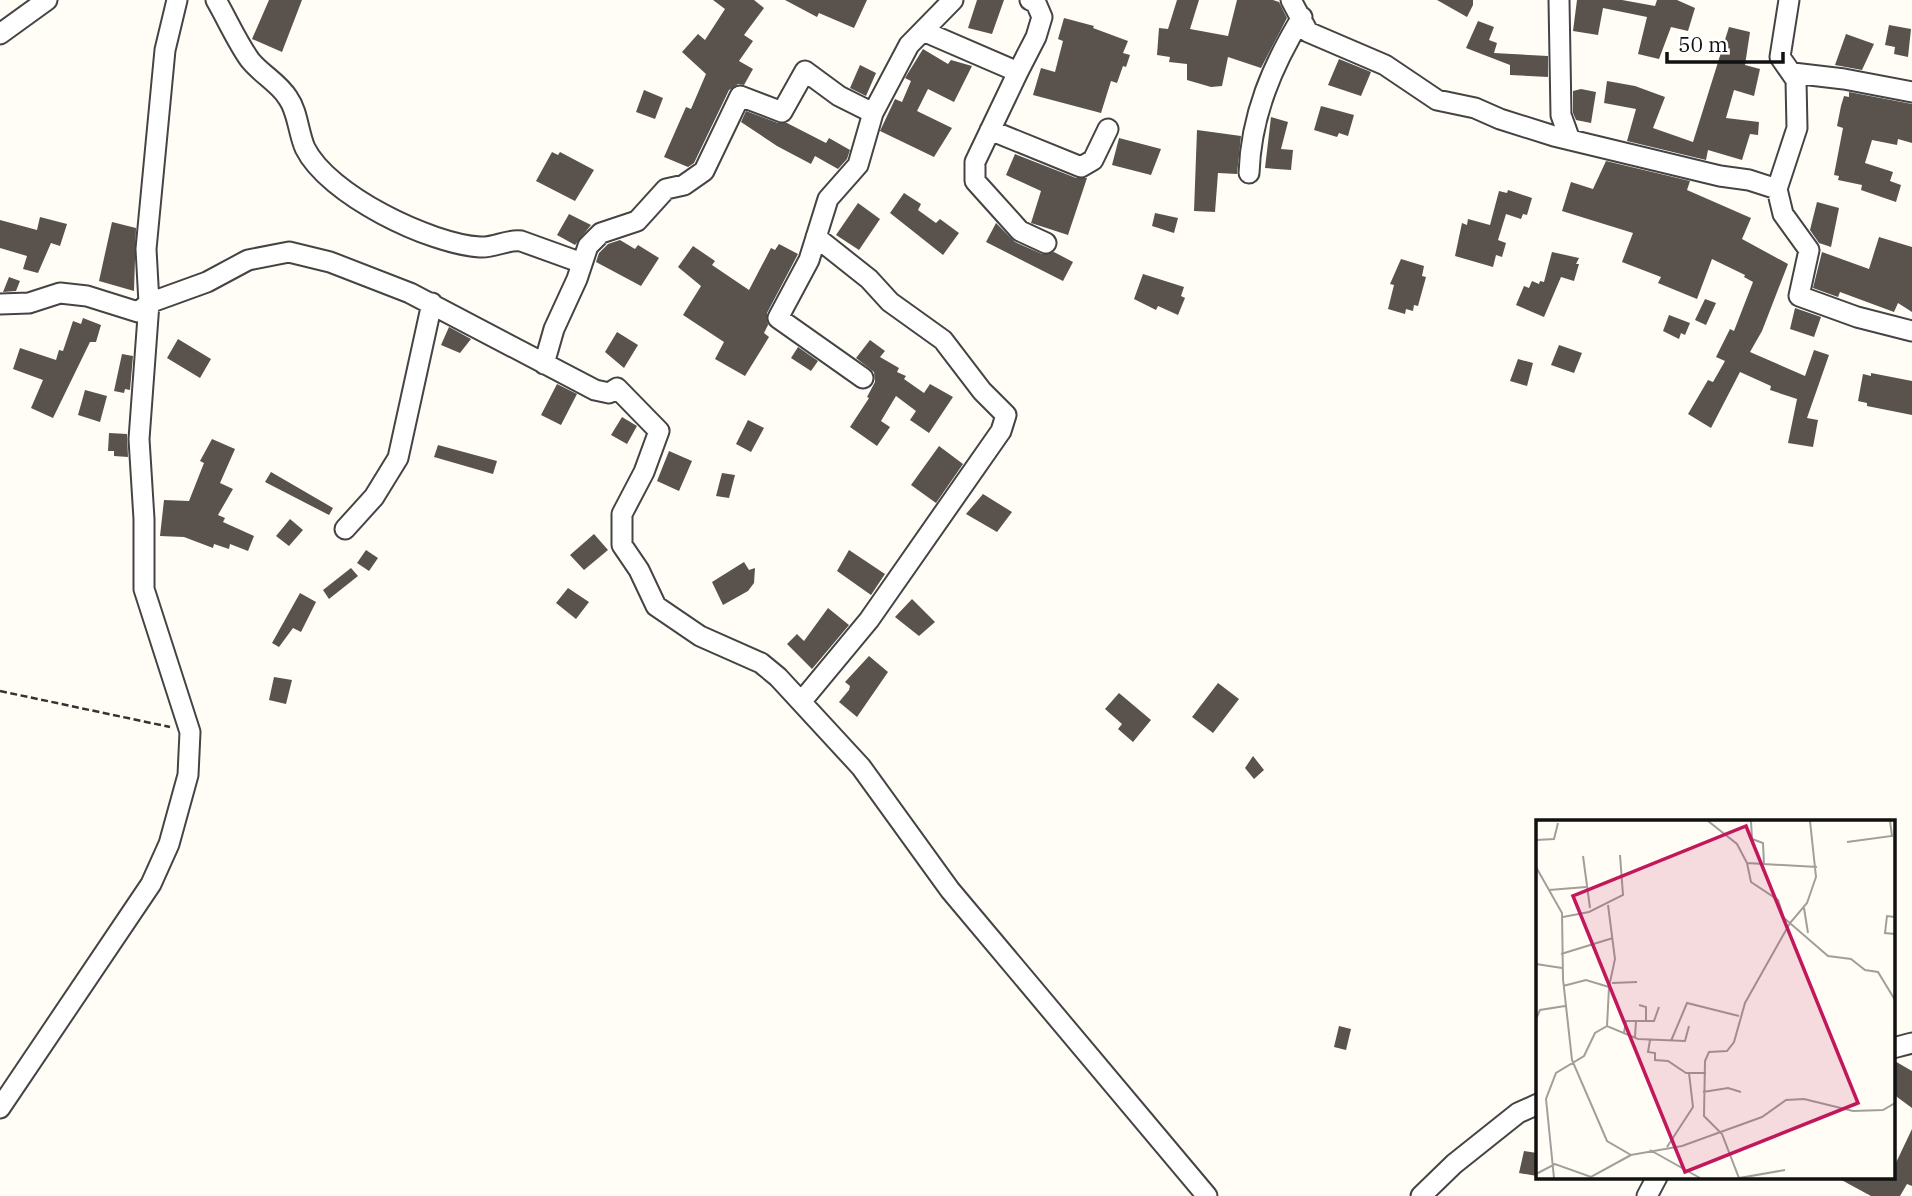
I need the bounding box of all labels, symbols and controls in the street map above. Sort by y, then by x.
scale bar [1667,21,1783,65]
text: 50 m [1678,30,1728,58]
inset map [1536,820,1895,1178]

